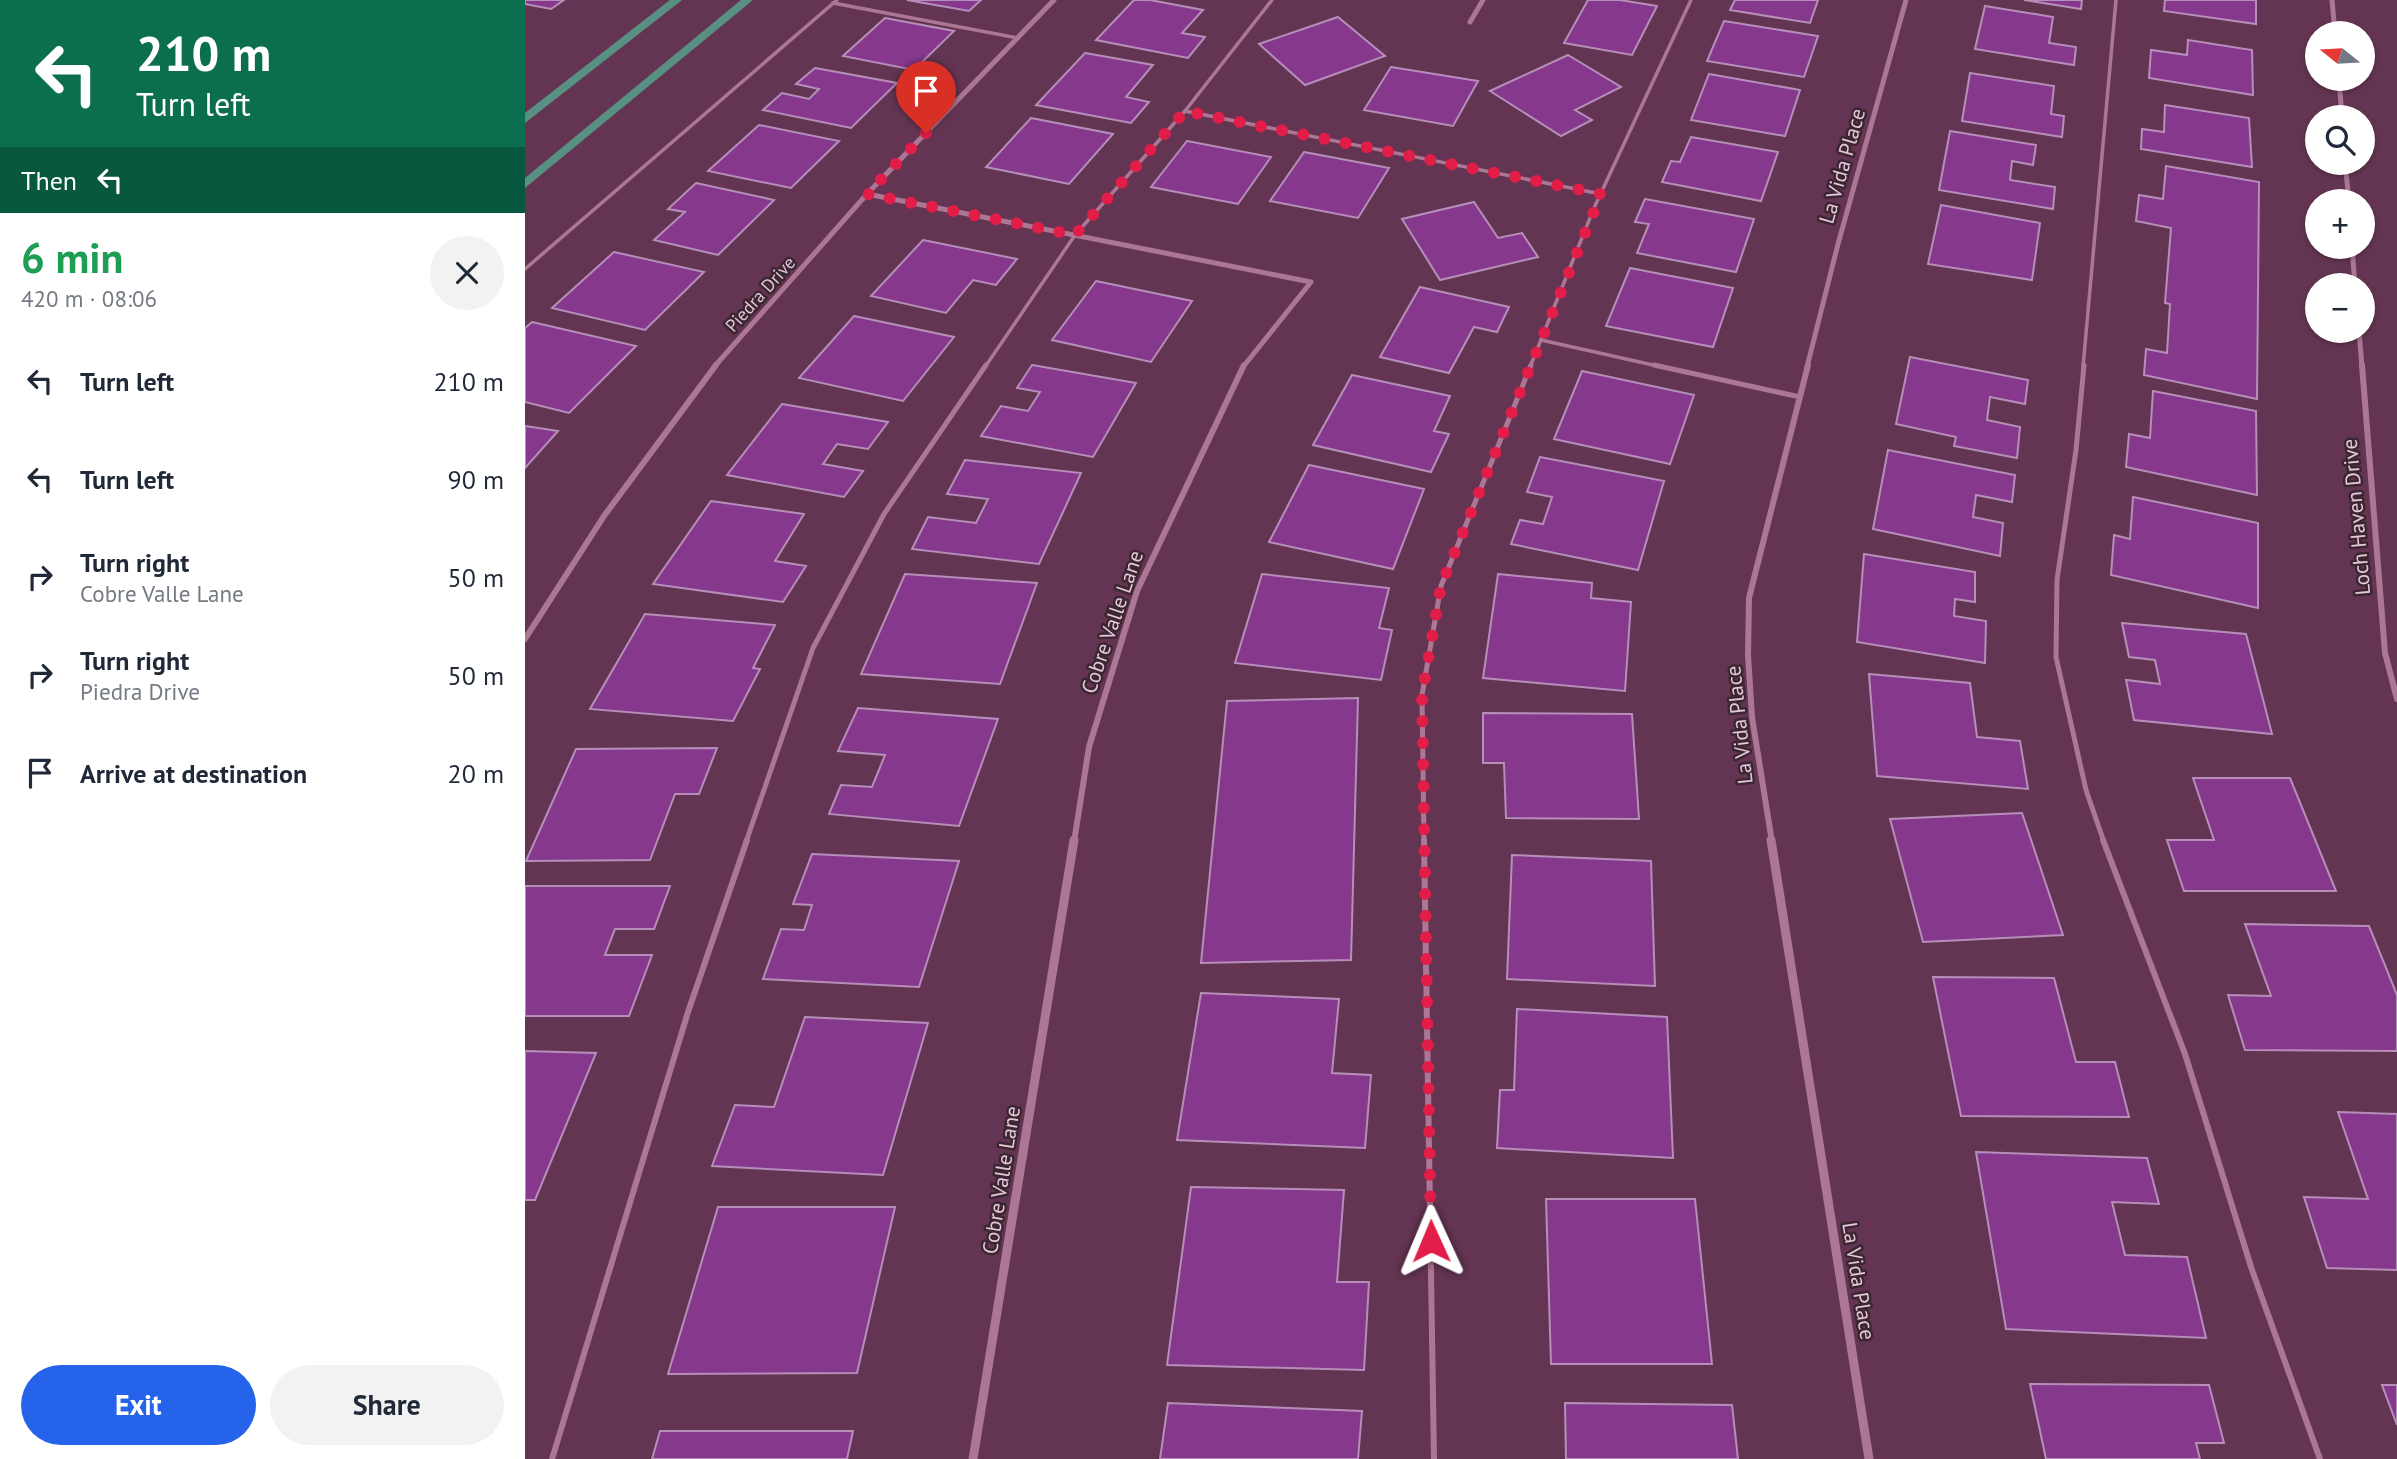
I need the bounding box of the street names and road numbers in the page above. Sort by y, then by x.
street label: La Vida Place [1813,105,1871,227]
street label: Piedra Drive [720,251,800,337]
street label: Loch Haven Drive [2336,438,2376,596]
street label: Cobre Valle Lane [1075,547,1149,697]
street label: La Vida Place [1719,665,1759,785]
street label: Cobre Valle Lane [976,1104,1026,1256]
street label: La Vida Place [1836,1220,1882,1342]

